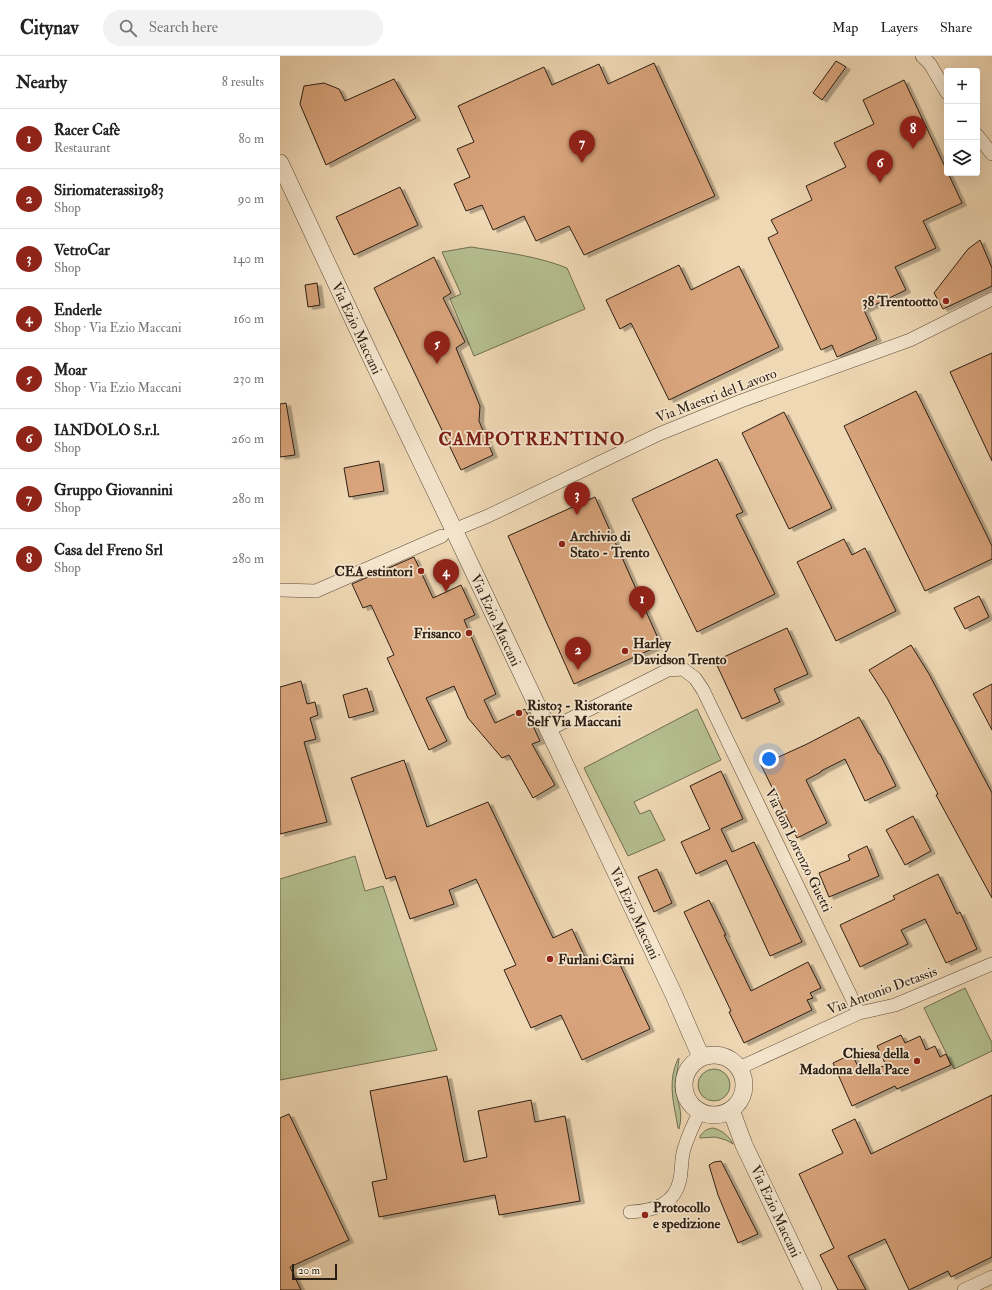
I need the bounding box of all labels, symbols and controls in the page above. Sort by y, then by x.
search box [103,10,383,46]
text: Citynav [20,16,79,40]
icon: search [117,17,139,39]
text: Search here [149,18,218,37]
text: Map [832,19,858,36]
text: Layers [880,19,918,36]
text: Share [940,19,972,36]
map controls [944,68,980,176]
button: + [944,68,980,104]
text: Nearby [16,72,67,93]
text: 8 results [222,74,264,90]
button: − [944,104,980,140]
pin: 8 [900,116,926,149]
text: Racer Cafè [54,121,120,140]
pin: 7 [569,130,595,163]
text: 1 [27,131,31,147]
text: 80 m [238,131,264,147]
text: Restaurant [54,140,110,156]
button: layers [944,140,980,176]
pin: 6 [867,150,893,183]
text: Siriomaterassi1983 [54,181,164,200]
text: 2 [26,191,32,207]
text: 90 m [238,191,264,207]
text: Shop [54,200,81,216]
text: VetroCar [54,241,110,260]
text: 3 [27,251,32,267]
text: 140 m [233,251,264,267]
text: Shop [54,260,81,276]
street label: Via Ezio Maccani [328,279,385,377]
place label: 38 Trentootto [862,293,938,310]
marker: 38 Trentootto [941,296,951,306]
text: Enderle [54,301,102,320]
text: 4 [25,311,33,327]
text: 160 m [233,311,264,327]
text: Shop · Via Ezio Maccani [54,320,181,336]
pin: 5 [424,331,450,364]
text: Moar [54,361,87,380]
street label: Via Maestri del Lavoro [653,364,779,426]
text: 5 [26,371,32,387]
text: 230 m [233,371,264,387]
text: Shop · Via Ezio Maccani [54,380,181,396]
text: IANDOLO S.r.l. [54,421,160,440]
district label: CAMPOTRENTINO [439,428,625,451]
text: 6 [26,431,32,447]
text: 260 m [231,431,264,447]
text: Shop [54,440,81,456]
text: Gruppo Giovannini [54,481,173,500]
pin: 3 [564,482,590,515]
text: 7 [26,491,32,507]
text: 280 m [232,491,264,507]
text: Shop [54,500,81,516]
place label: Archivio di Stato - Trento [569,528,650,561]
marker: Archivio di Stato - Trento [557,539,567,549]
text: Casa del Freno Srl [54,541,163,560]
text: 8 [26,551,32,567]
text: 280 m [232,551,264,567]
pin: 4 [433,559,459,592]
text: Shop [54,560,81,576]
place label: CEA estintori [335,563,413,580]
marker: CEA estintori [416,566,426,576]
street label: Via Ezio Maccani [467,571,524,669]
pin: 1 [629,586,655,619]
place label: Frisanco [414,625,461,642]
marker: Frisanco [464,628,474,638]
place label: Harley Davidson Trento [633,635,727,668]
pin: 2 [565,637,591,670]
marker: Harley Davidson Trento [620,646,630,656]
place label: Risto3 - Ristorante Self Via Maccani [527,697,632,730]
marker: Risto3 - Ristorante Self Via Maccani [514,708,524,718]
your location [759,749,779,769]
street label: Via don Lorenzo Guetti [761,786,836,915]
street label: Via Ezio Maccani [606,864,663,962]
place label: Furlani Carni [558,951,634,968]
marker: Furlani Carni [545,954,555,964]
street label: Via Antonio Detassis [825,963,940,1018]
place label: Chiesa della Madonna della Pace [798,1045,910,1078]
marker: Chiesa della Madonna della Pace [912,1056,922,1066]
street label: Via Ezio Maccani [747,1162,804,1260]
place label: Protocollo e spedizione [653,1199,721,1233]
marker: Protocollo e spedizione [640,1210,650,1220]
scale bar [292,1262,337,1281]
text: 20 m [298,1264,320,1277]

